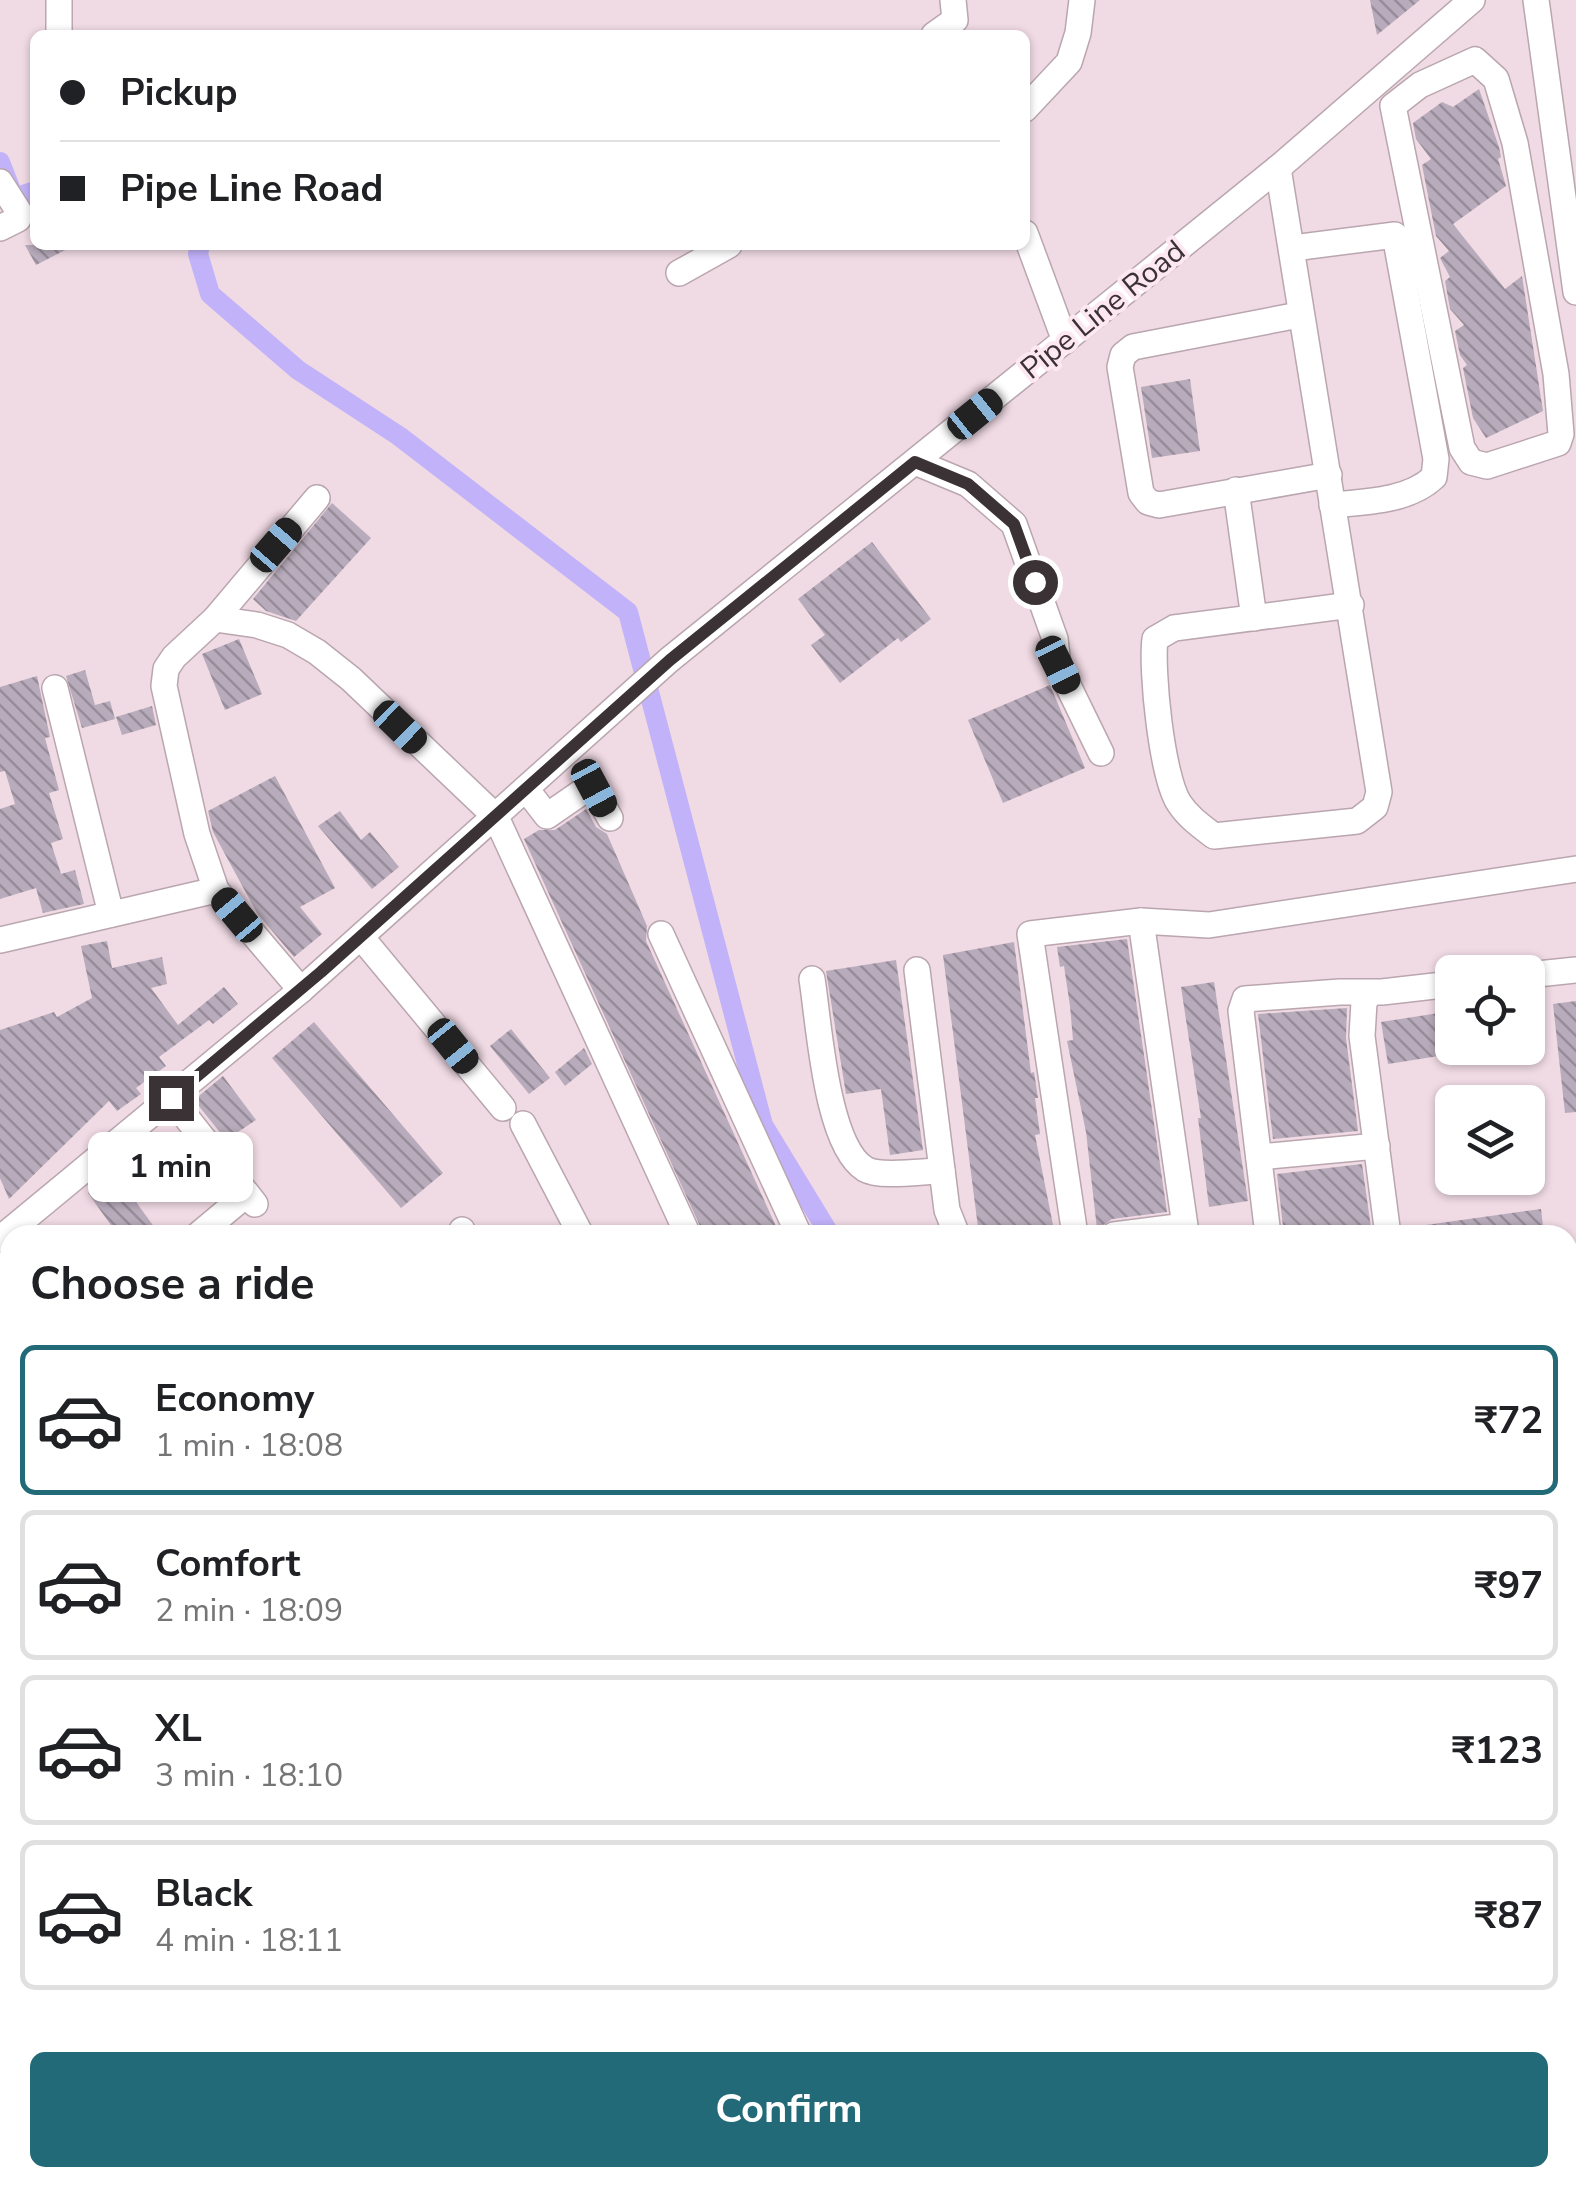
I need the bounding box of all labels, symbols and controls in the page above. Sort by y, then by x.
text: Pickup [120,67,238,118]
text: Pipe Line Road [120,163,383,214]
street label: Pipe Line Road [1012,231,1194,389]
car [942,383,1008,445]
car [245,513,307,577]
route start [1013,560,1058,605]
car [1031,631,1085,699]
car [368,695,432,759]
car [567,754,621,822]
car [206,882,268,948]
map controls [1435,955,1545,1195]
button: locate [1435,955,1545,1065]
car [422,1013,484,1079]
route end [149,1076,194,1121]
button: layers [1435,1085,1545,1195]
callout: 1 min [89,1133,254,1203]
text: 1 min [129,1145,212,1188]
text: Choose a ride [30,1254,315,1315]
text: Economy [155,1373,314,1424]
icon: car [35,1375,125,1465]
text: ₹72 [1475,1395,1543,1446]
text: 1 min · 18:08 [155,1424,343,1467]
text: Comfort [155,1538,300,1589]
icon: car [35,1540,125,1630]
text: ₹97 [1475,1560,1543,1611]
text: 2 min · 18:09 [155,1589,343,1632]
text: XL [155,1703,202,1754]
icon: car [35,1705,125,1795]
text: ₹123 [1452,1725,1543,1776]
text: 3 min · 18:10 [155,1754,343,1797]
text: Black [155,1868,252,1919]
icon: car [35,1870,125,1960]
text: ₹87 [1475,1890,1543,1941]
text: 4 min · 18:11 [155,1919,343,1962]
button: Confirm [30,2052,1548,2167]

